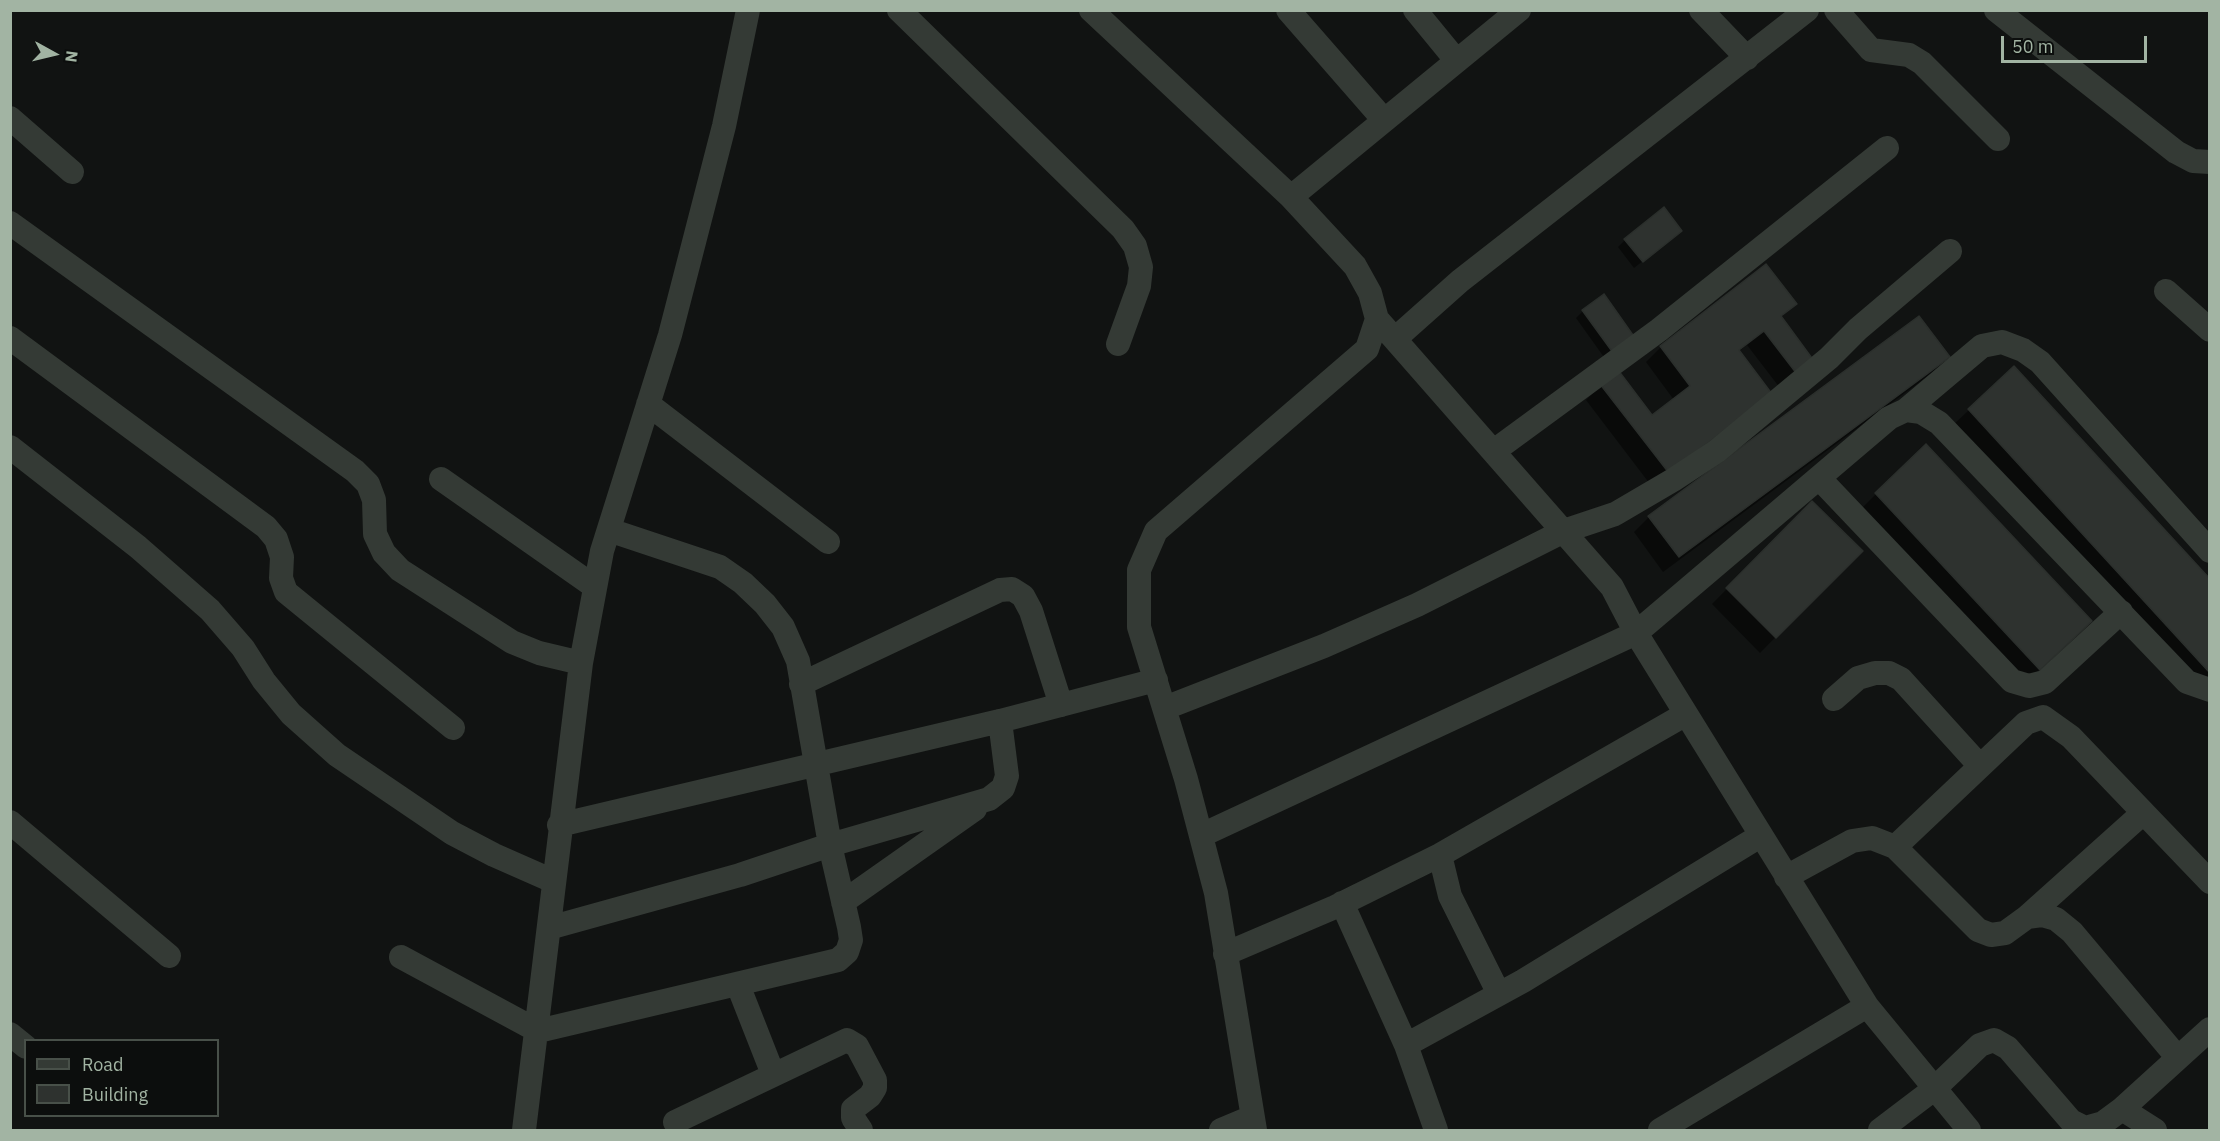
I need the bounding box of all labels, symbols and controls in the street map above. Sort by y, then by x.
north arrow [24,24,84,84]
scale bar [2004,24,2150,62]
text: 50 m [2012,35,2054,58]
text: N [61,49,83,64]
legend [24,1039,219,1117]
text: Road [82,1053,123,1076]
text: Building [82,1083,148,1106]

